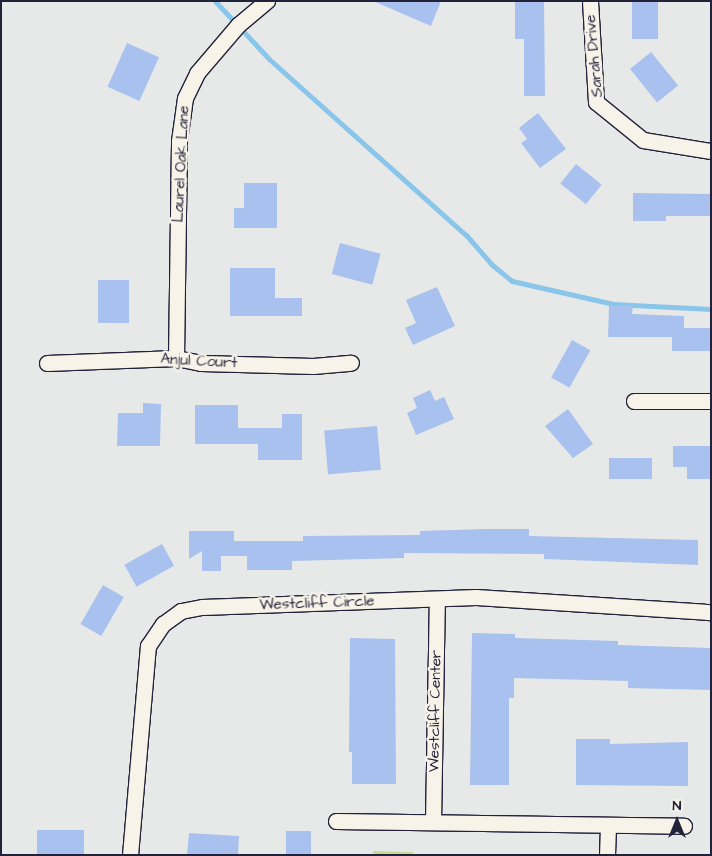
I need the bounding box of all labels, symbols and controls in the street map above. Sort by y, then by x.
street label: Sarah Drive [581,14,607,98]
street label: Laurel Oak Lane [169,105,193,223]
street label: Anjul Court [160,350,238,372]
street label: Westcliff Circle [259,592,375,614]
street label: Westcliff Center [425,650,445,772]
north arrow [652,796,702,846]
text: N [673,796,681,816]

